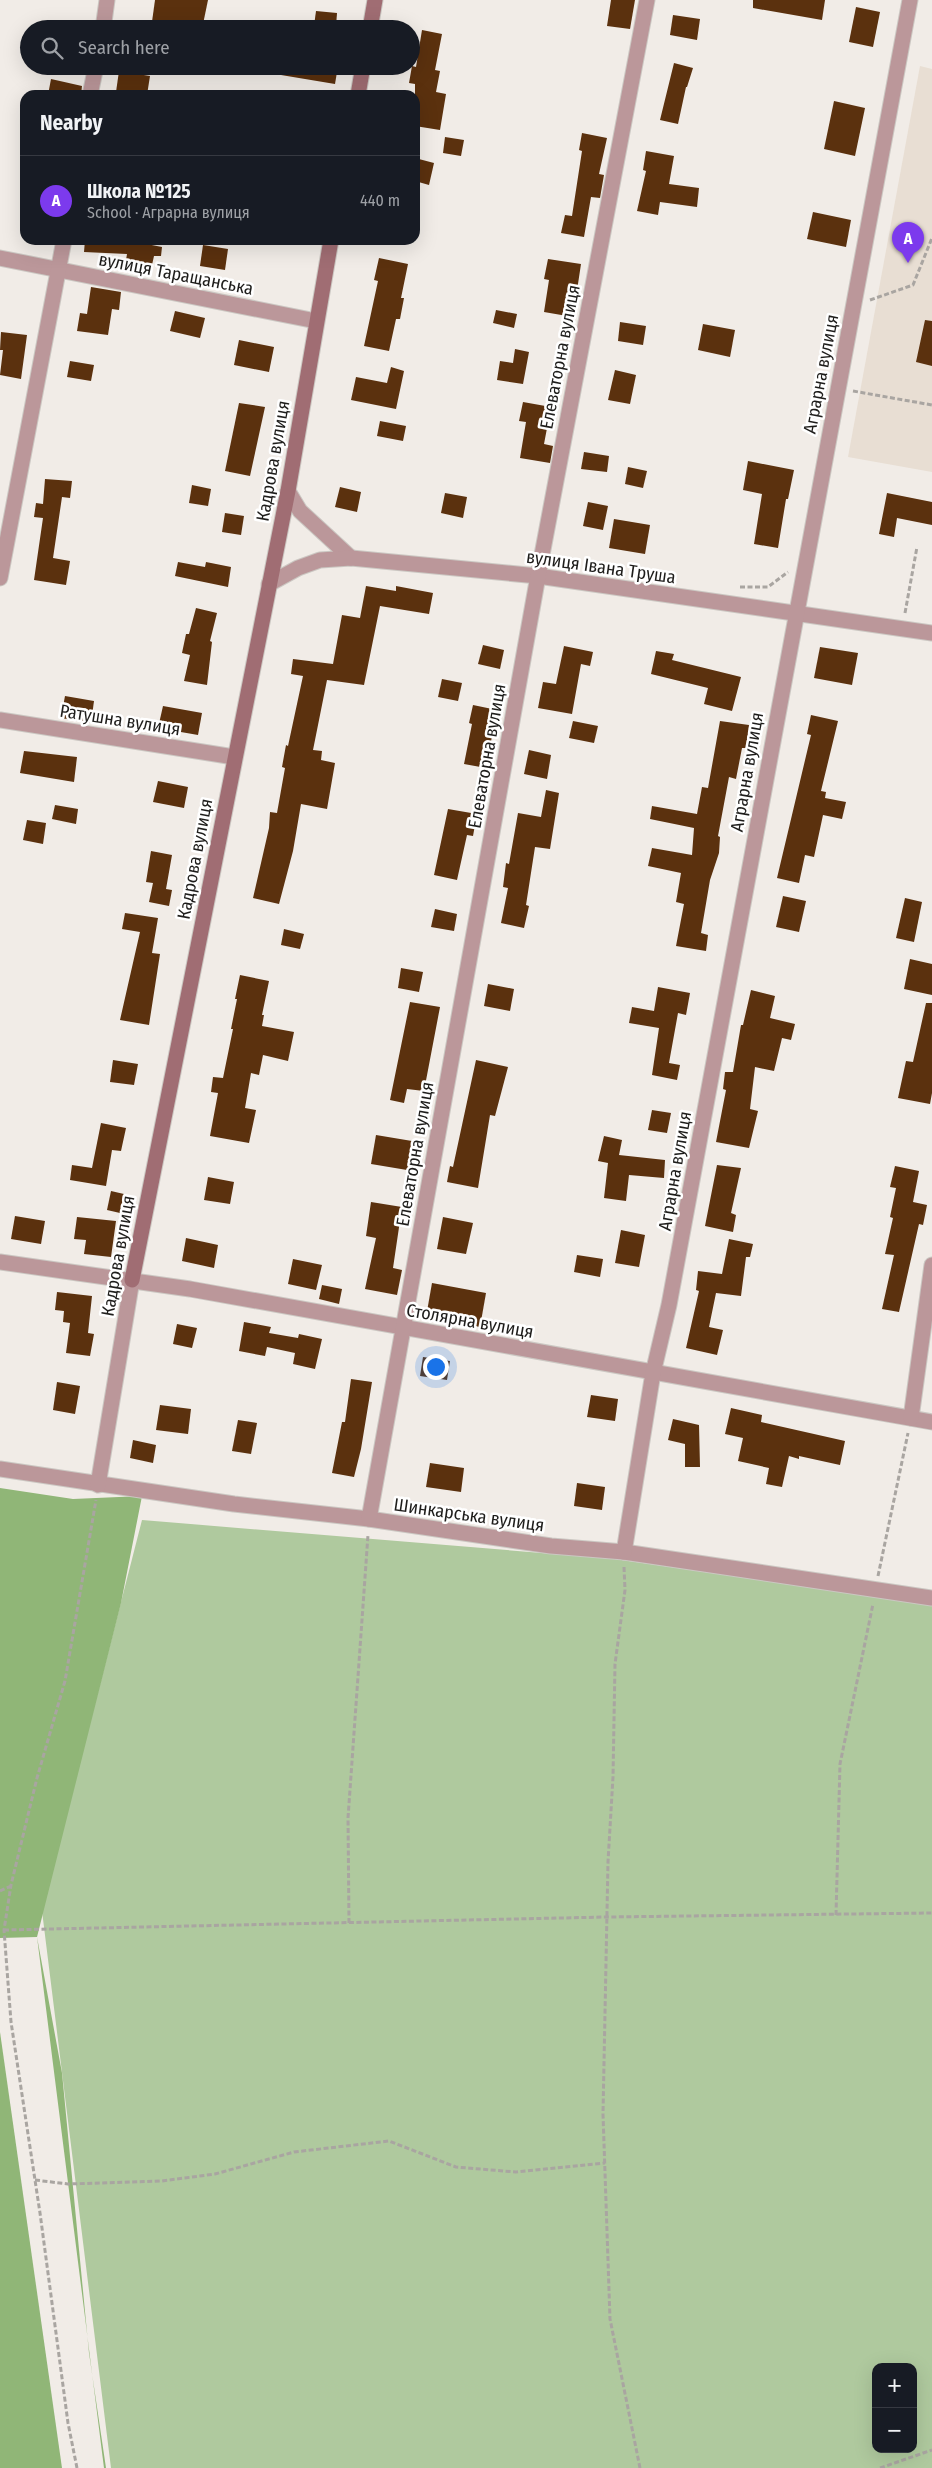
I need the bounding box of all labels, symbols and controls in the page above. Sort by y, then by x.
search box [20,20,420,75]
icon: search [38,34,66,62]
text: Search here [78,36,170,59]
text: Nearby [40,110,102,136]
text: Школа №125 [87,180,191,203]
text: A [52,191,60,210]
text: 440 m [360,191,400,210]
text: School · Аграрна вулиця [87,203,250,222]
pin: A [892,222,924,263]
street label: вулиця Таращанська [97,248,255,300]
street label: Елеваторна вулиця [535,283,585,431]
street label: Аграрна вулиця [799,313,843,435]
street label: Кадрова вулиця [252,399,294,523]
street label: вулиця Івана Труша [525,546,677,588]
street label: Елеваторна вулиця [463,682,511,830]
street label: Ратушна вулиця [58,700,182,740]
street label: Аграрна вулиця [726,711,768,833]
street label: Кадрова вулиця [173,797,217,921]
street label: Елеваторна вулиця [391,1080,439,1228]
street label: Аграрна вулиця [654,1110,696,1232]
street label: Кадрова вулиця [97,1194,139,1318]
street label: Столярна вулиця [405,1299,535,1343]
your location [423,1354,449,1380]
street label: Шинкарська вулиця [392,1494,546,1536]
map controls [872,2363,917,2453]
button: + [872,2363,917,2408]
button: − [872,2408,917,2453]

